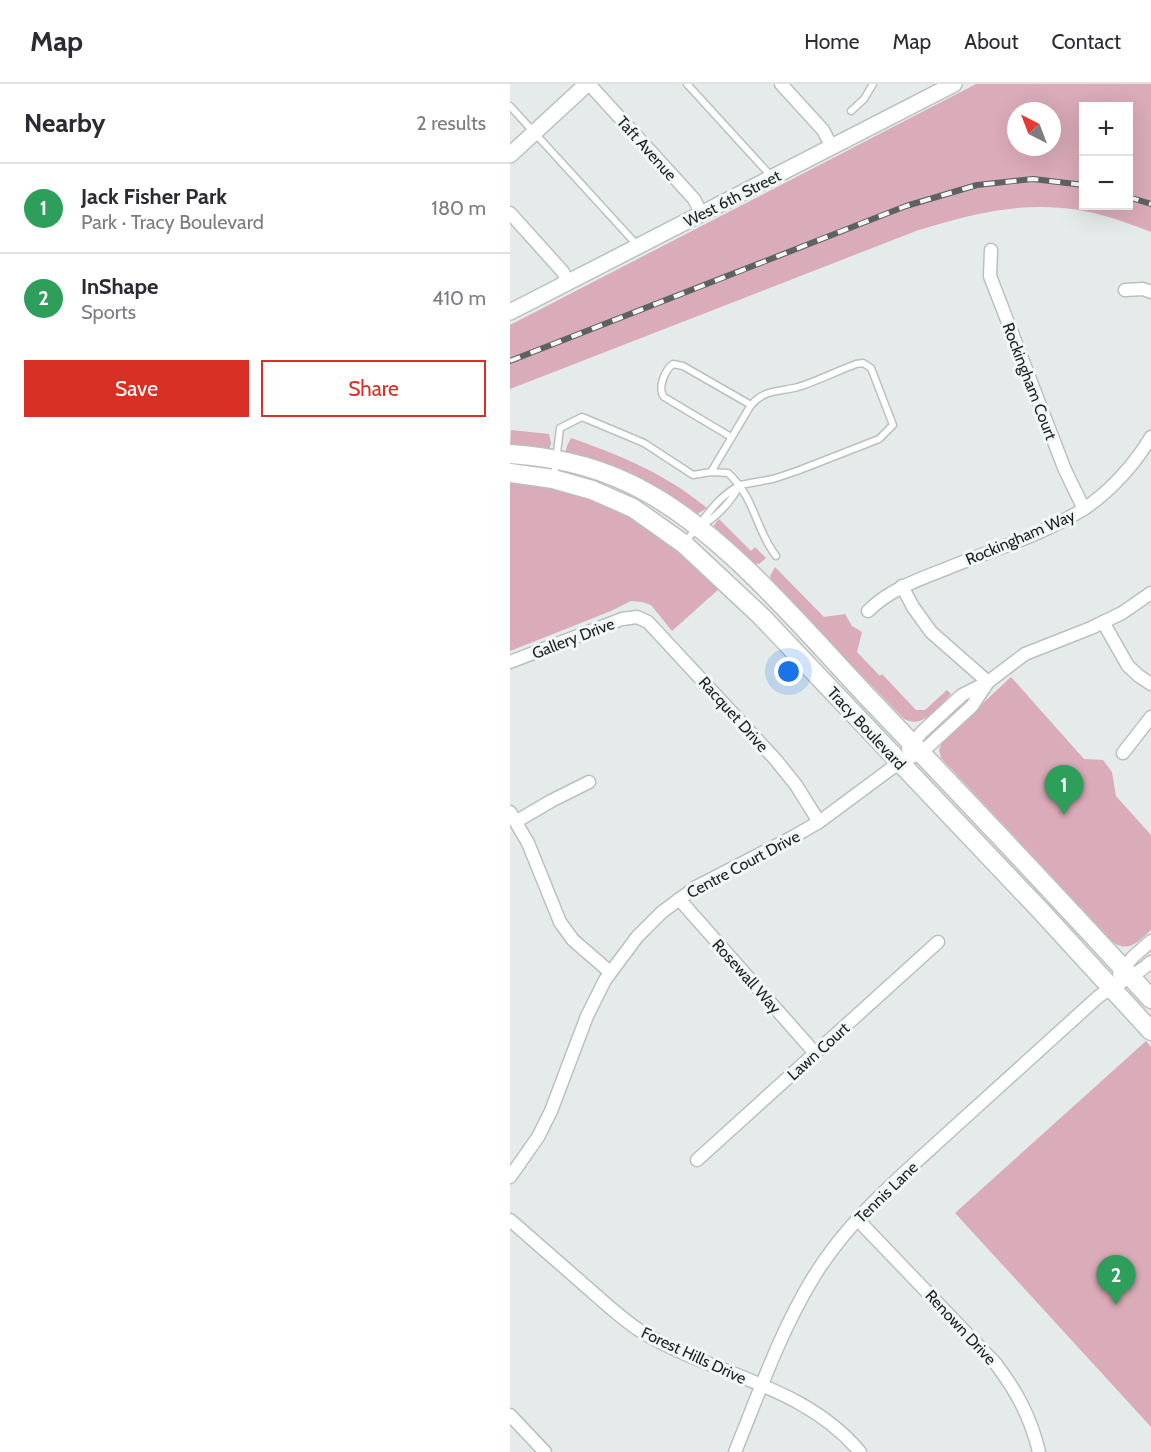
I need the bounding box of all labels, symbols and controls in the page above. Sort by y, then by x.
text: Map [30,24,83,58]
text: Home [804,29,860,54]
text: Map [893,29,931,54]
text: About [964,29,1018,54]
text: Contact [1051,29,1121,54]
north arrow [1007,102,1061,156]
map controls [1079,102,1133,210]
button: + [1079,102,1133,156]
text: Nearby [24,107,105,139]
text: 2 results [416,111,486,135]
street label: Taft Avenue [613,112,681,184]
button: − [1079,156,1133,210]
street label: West 6th Street [681,166,784,231]
text: Jack Fisher Park [81,183,227,210]
text: 1 [40,196,47,220]
text: 180 m [431,196,486,220]
text: Park · Tracy Boulevard [81,210,264,234]
text: InShape [81,273,158,300]
text: 2 [38,286,49,310]
text: 410 m [432,286,486,310]
text: Sports [81,300,136,324]
street label: Rockingham Court [998,320,1061,443]
button: Save [24,360,249,417]
button: Share [261,360,486,417]
street label: Rockingham Way [963,506,1078,569]
street label: Gallery Drive [529,614,617,663]
your location [774,657,803,686]
street label: Racquet Drive [695,673,772,756]
street label: Tracy Boulevard [823,683,910,774]
pin: 1 [1044,766,1084,815]
street label: Centre Court Drive [683,827,803,902]
street label: Rosewall Way [708,935,785,1017]
street label: Lawn Court [783,1018,854,1084]
street label: Tennis Lane [851,1158,922,1227]
pin: 2 [1096,1256,1136,1305]
street label: Renown Drive [921,1286,1000,1369]
street label: Forest Hills Drive [638,1323,749,1388]

